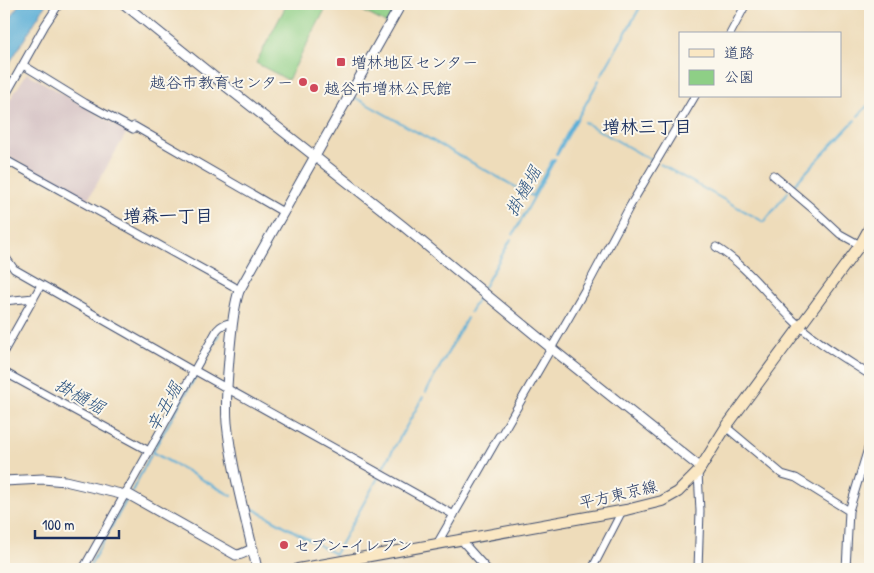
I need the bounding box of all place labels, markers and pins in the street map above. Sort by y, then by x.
place label: 増林地区センター [351,51,478,73]
marker: 増林地区センター [335,56,347,68]
place label: 越谷市教育センター [150,71,293,93]
marker: 越谷市教育センター [297,76,309,88]
place label: 越谷市増林公民館 [324,77,452,99]
marker: 越谷市増林公民館 [308,82,320,94]
place label: セブン-イレブン [294,534,412,556]
marker: セブン-イレブン [278,539,290,551]

